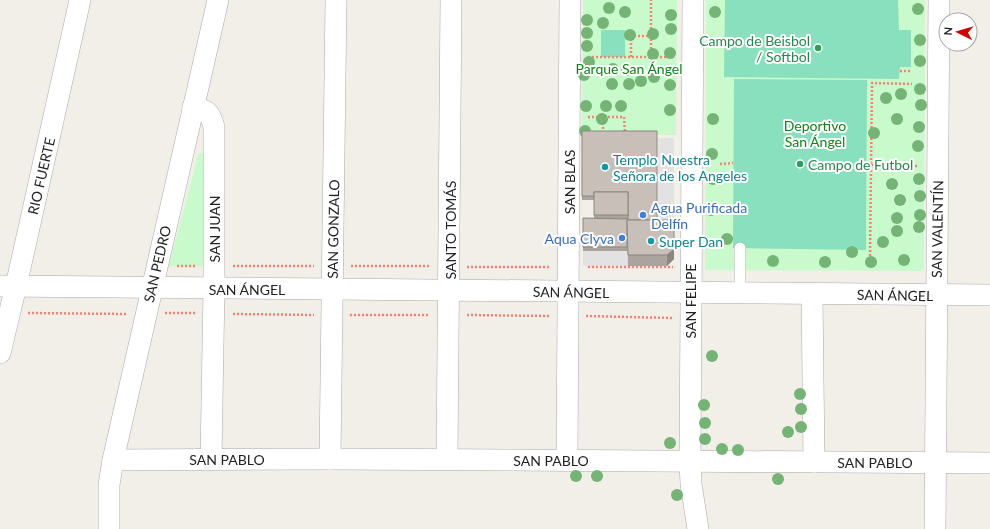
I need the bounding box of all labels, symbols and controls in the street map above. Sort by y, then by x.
north arrow [938,12,978,52]
text: N [941,26,954,36]
place label: Campo de Beisbol / Softbol [699,32,810,65]
marker: Campo de Beisbol / Softbol [813,43,823,53]
park label: Parque San Ángel [575,60,683,77]
park label: Deportivo San Ángel [784,117,846,150]
street label: RIO FUERTE [24,136,58,216]
street label: SAN BLAS [561,150,578,214]
place label: Templo Nuestra Señora de los Angeles [613,151,747,184]
place label: Campo de Futbol [808,156,913,173]
marker: Campo de Futbol [795,159,805,169]
marker: Templo Nuestra Señora de los Angeles [600,162,610,172]
street label: SAN GONZALO [324,179,342,279]
street label: SAN VALENTÍN [928,180,946,278]
street label: SANTO TOMÁS [442,181,459,279]
street label: SAN JUAN [206,196,223,262]
place label: Agua Purificada Delfín [651,199,747,232]
marker: Agua Purificada Delfín [638,210,648,220]
street label: SAN PEDRO [140,224,174,304]
place label: Aqua Clyva [545,230,614,247]
marker: Aqua Clyva [617,233,627,243]
place label: Super Dan [659,233,723,250]
marker: Super Dan [646,236,656,246]
street label: SAN FELIPE [682,264,699,338]
street label: SAN ÁNGEL [209,281,285,298]
street label: SAN ÁNGEL [533,283,609,301]
street label: SAN ÁNGEL [857,286,933,304]
street label: SAN PABLO [189,451,265,468]
street label: SAN PABLO [513,452,589,469]
street label: SAN PABLO [837,454,913,471]

